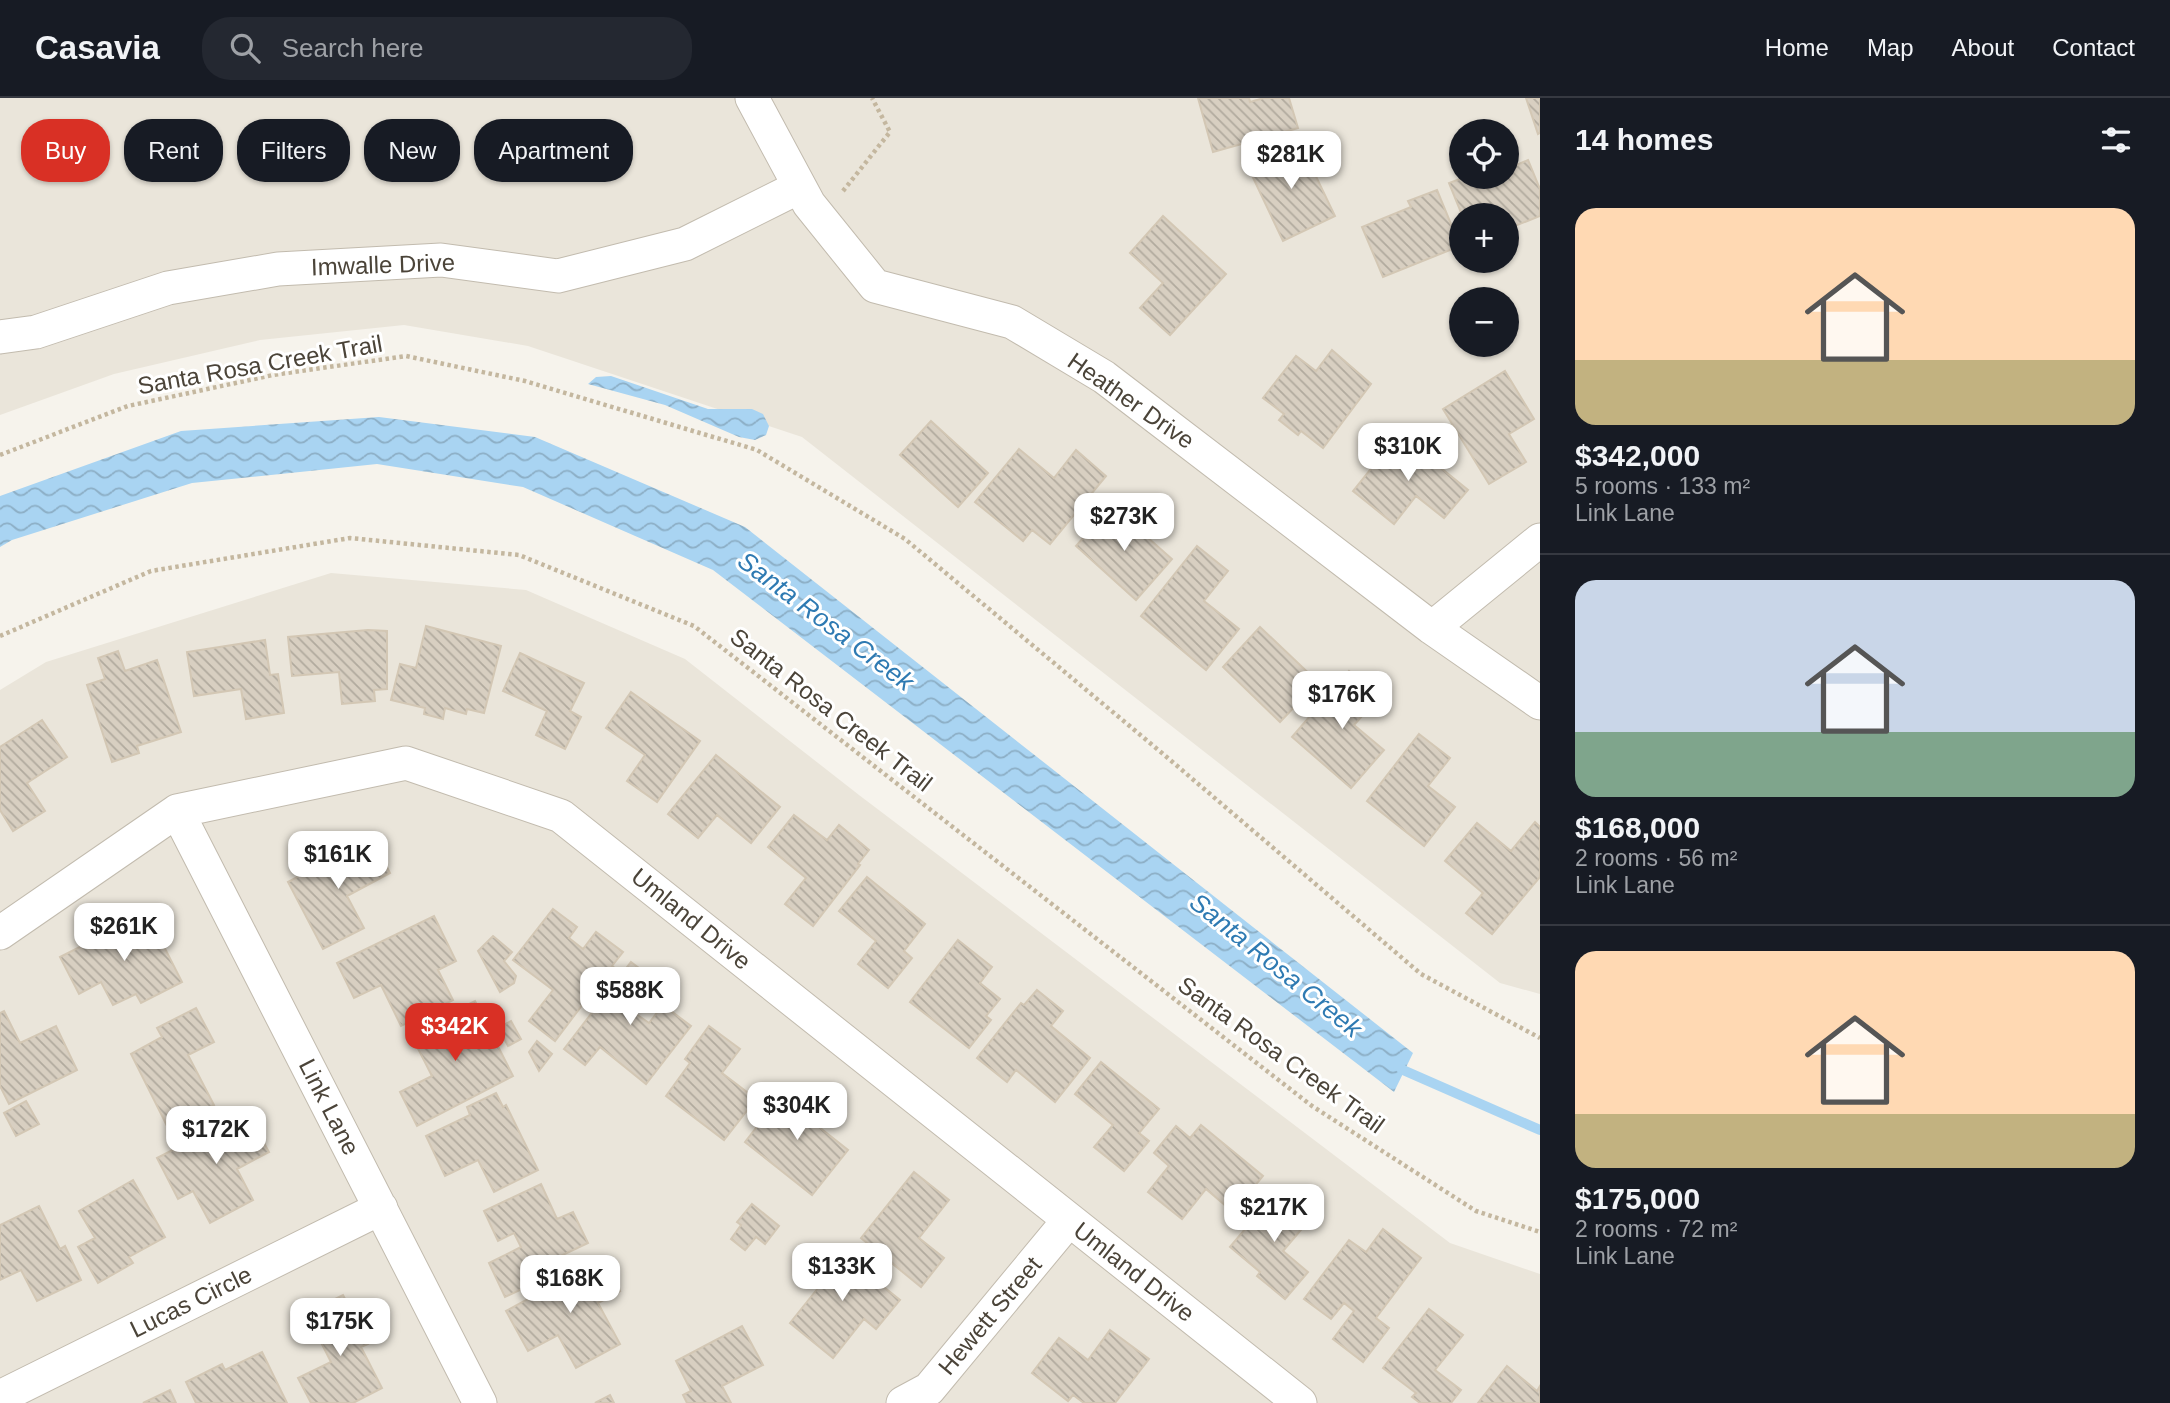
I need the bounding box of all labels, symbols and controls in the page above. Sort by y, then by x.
search box [202,17,692,80]
text: Casavia [35,29,160,66]
icon: search [226,29,264,67]
text: Search here [282,33,423,63]
text: Home [1765,34,1829,61]
text: Map [1867,34,1914,61]
text: About [1952,34,2014,61]
text: Contact [2052,34,2135,61]
chip: Buy [21,119,110,182]
chip: Rent [124,119,223,182]
chip: Filters [237,119,350,182]
chip: New [364,119,460,182]
chip: Apartment [474,119,633,182]
map controls [1449,119,1519,357]
button: locate [1449,119,1519,189]
icon: filters [2097,121,2135,159]
text: 14 homes [1575,123,1713,156]
pin: $281K [1242,132,1340,191]
text: $281K [1257,141,1325,167]
button: + [1449,203,1519,273]
street label: Imwalle Drive [311,248,455,281]
icon: home [1792,254,1918,380]
button: − [1449,287,1519,357]
street label: Santa Rosa Creek Trail [135,330,384,399]
street label: Heather Drive [1063,347,1200,454]
pin: $310K [1359,424,1457,483]
text: $310K [1374,433,1442,459]
text: $342,000 [1575,439,1700,472]
text: 5 rooms · 133 m² [1575,473,1750,499]
pin: $273K [1075,494,1173,553]
text: Link Lane [1575,500,1675,526]
text: $273K [1090,503,1158,529]
water label: Santa Rosa Creek [732,545,921,698]
street label: Santa Rosa Creek Trail [725,623,937,797]
icon: home [1792,626,1918,752]
pin: $176K [1293,672,1391,731]
text: $176K [1308,681,1376,707]
text: $168,000 [1575,811,1700,844]
pin: $161K [289,832,387,891]
text: $161K [304,841,372,867]
text: 2 rooms · 56 m² [1575,845,1737,871]
street label: Umland Drive [626,862,756,975]
text: Link Lane [1575,872,1675,898]
water label: Santa Rosa Creek [1184,886,1370,1045]
pin: $261K [75,904,173,963]
text: $261K [90,913,158,939]
pin: $588K [581,968,679,1027]
street label: Santa Rosa Creek Trail [1173,971,1390,1138]
text: $588K [596,977,664,1003]
icon: home [1792,997,1918,1123]
pin: $342K [406,1004,504,1063]
text: $342K [421,1013,489,1039]
street label: Link Lane [294,1054,365,1159]
pin: $304K [748,1082,846,1142]
text: $304K [763,1092,831,1118]
pin: $172K [167,1107,265,1166]
text: $172K [182,1116,250,1142]
text: $175,000 [1575,1182,1700,1215]
pin: $217K [1225,1184,1323,1244]
text: $217K [1240,1194,1308,1220]
street label: Umland Drive [1069,1216,1200,1327]
text: 2 rooms · 72 m² [1575,1216,1737,1242]
text: Link Lane [1575,1243,1675,1269]
pin: $133K [793,1244,891,1303]
street label: Hewett Street [933,1251,1047,1380]
text: $133K [808,1253,876,1279]
pin: $168K [521,1256,619,1315]
street label: Lucas Circle [126,1260,256,1343]
text: $168K [536,1265,604,1291]
pin: $175K [291,1298,389,1358]
text: $175K [306,1308,374,1334]

